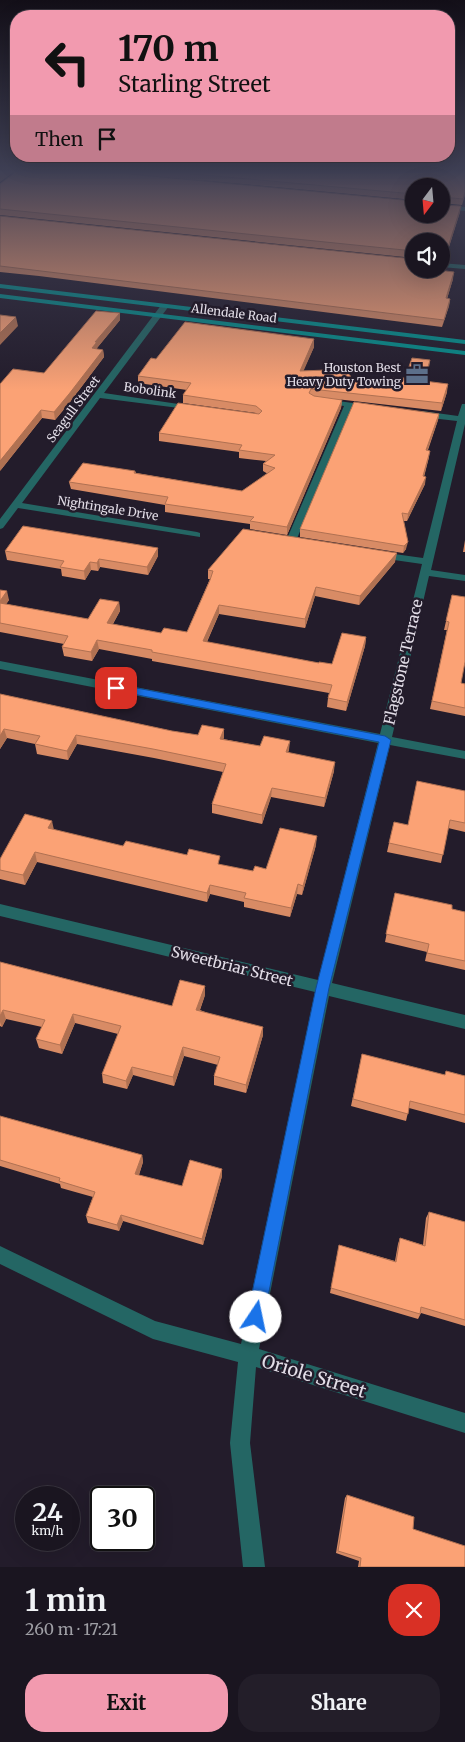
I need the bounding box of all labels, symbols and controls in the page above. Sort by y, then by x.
text: 170 m [118,27,219,71]
icon: left [35,30,100,95]
text: Starling Street [118,70,270,98]
icon: arrive [93,125,121,153]
text: Then [35,127,83,151]
north arrow [405,178,450,222]
map controls [405,178,450,278]
button: sound [405,233,450,278]
street label: Allendale Road [189,300,278,326]
place label: Houston Best Heavy Duty Towing [287,360,402,389]
office icon: Houston Best Heavy Duty Towing [404,361,430,387]
street label: Seagull Street [43,373,103,445]
street label: Bobolink [123,379,178,401]
street label: Nightingale Drive [56,493,160,523]
street label: Flagstone Terrace [379,597,427,727]
pin [95,667,137,709]
icon: arrive [102,674,130,702]
street label: Sweetbriar Street [169,942,295,990]
position arrow [229,1290,281,1342]
street label: Oriole Street [259,1349,369,1403]
speed limit sign: 30 [90,1486,155,1551]
text: 24 [32,1496,63,1528]
text: km/h [32,1523,63,1538]
text: 1 min [25,1581,107,1619]
button: close [388,1584,440,1636]
text: 260 m · 17:21 [25,1619,118,1639]
button: Exit [25,1674,228,1732]
button: Share [238,1674,440,1732]

